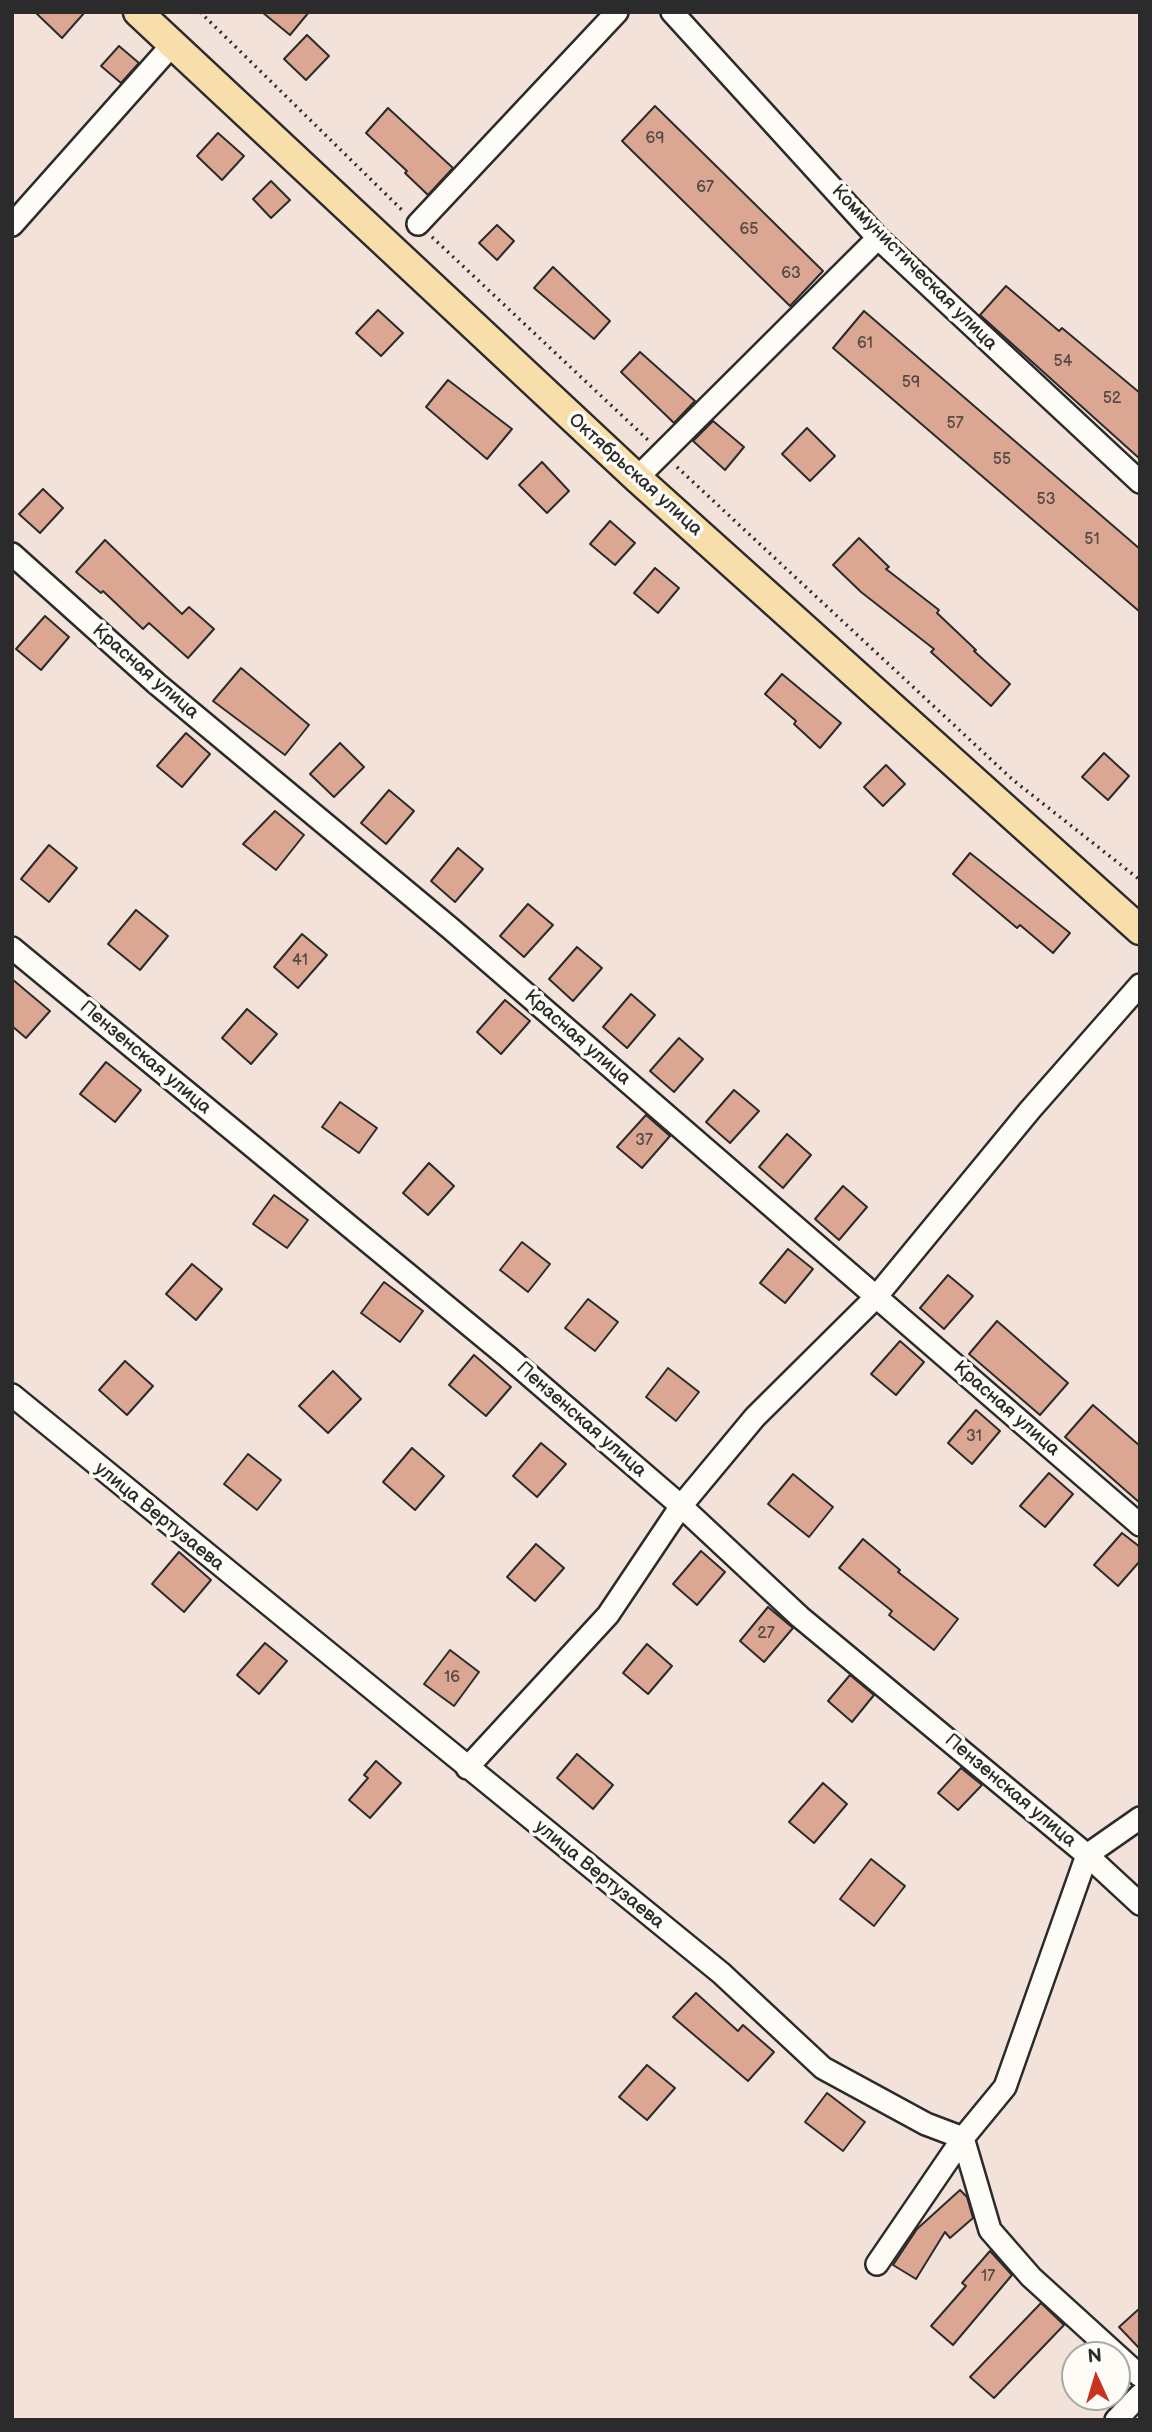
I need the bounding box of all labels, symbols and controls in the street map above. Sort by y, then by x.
house number: 69 [645,129,665,149]
house number: 67 [696,178,714,198]
street label: Коммунистическая улица [826,180,1002,356]
house number: 65 [740,220,758,240]
house number: 63 [781,264,801,284]
house number: 61 [857,334,873,354]
house number: 54 [1054,352,1072,372]
house number: 59 [902,373,920,393]
house number: 52 [1103,389,1121,409]
street label: Октябрьская улица [563,409,707,541]
house number: 57 [946,414,964,434]
house number: 55 [993,450,1011,470]
house number: 53 [1036,490,1056,510]
house number: 51 [1084,530,1100,550]
street label: Красная улица [87,620,203,724]
house number: 41 [292,951,308,971]
street label: Красная улица [519,986,635,1090]
street label: Пензенская улица [75,996,215,1120]
house number: 37 [635,1131,653,1151]
street label: Пензенская улица [511,1357,651,1483]
street label: Красная улица [948,1357,1064,1461]
house number: 31 [966,1427,982,1447]
street label: улица Вертузаева [89,1458,229,1576]
house number: 27 [757,1624,775,1644]
house number: 16 [444,1668,460,1688]
street label: Пензенская улица [940,1729,1080,1853]
street label: улица Вертузаева [529,1816,669,1934]
house number: 17 [981,2267,995,2287]
north arrow [1061,2341,1131,2411]
text: N [1087,2345,1103,2369]

